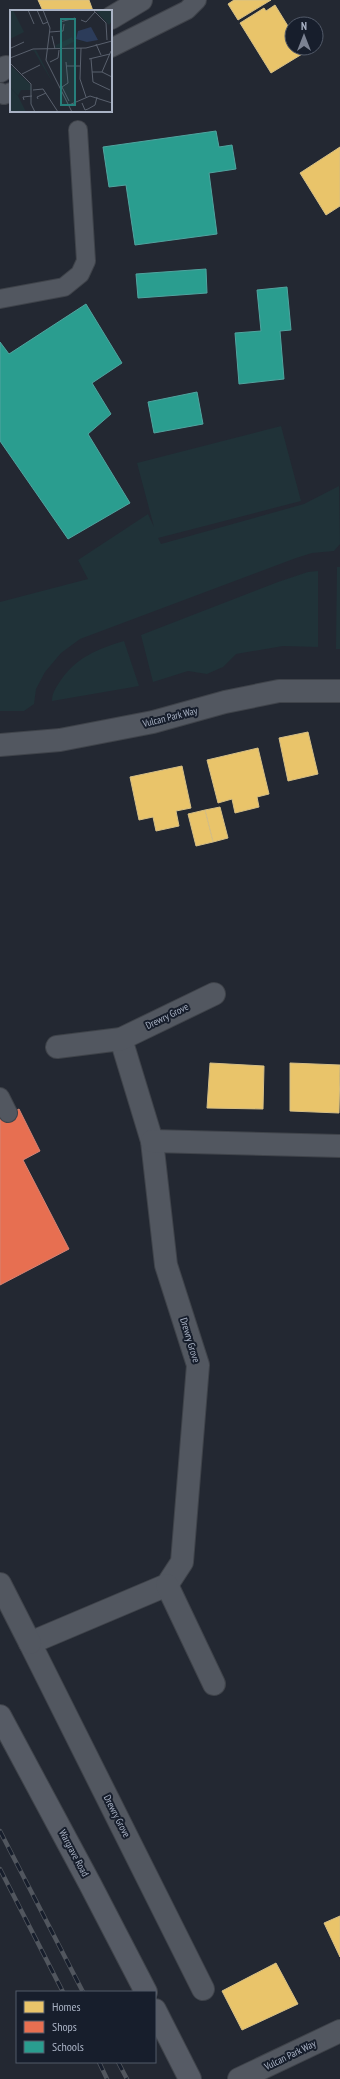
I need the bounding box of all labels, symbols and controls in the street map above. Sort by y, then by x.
inset map [10,10,112,112]
north arrow [284,16,324,56]
text: N [301,19,307,33]
street label: Vulcan Park Way [140,704,199,730]
street label: Drewry Grove [143,1000,191,1032]
street label: Drewry Grove [177,1316,203,1364]
street label: Drewry Grove [101,1792,133,1840]
street label: Wargrave Road [56,1827,92,1879]
legend [16,1991,156,2063]
text: Homes [52,1999,80,2014]
text: Shops [52,2019,77,2034]
street label: Vulcan Park Way [261,2037,318,2073]
text: Schools [52,2039,84,2054]

